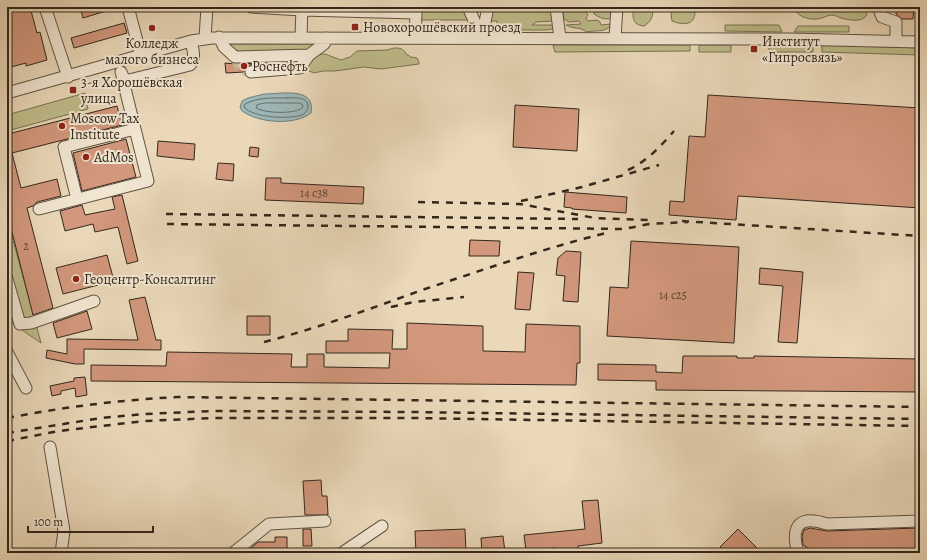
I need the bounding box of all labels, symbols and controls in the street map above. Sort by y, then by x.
place label: Новохорошёвский проезд [363,18,521,37]
marker: Новохорошёвский проезд [350,22,360,32]
marker: Колледж малого бизнеса [147,23,157,33]
place label: Институт «Гипросвязь» [762,32,843,67]
place label: Колледж малого бизнеса [105,34,200,69]
marker: Институт «Гипросвязь» [749,44,759,54]
place label: Роснефть [252,57,308,76]
marker: Роснефть [239,61,249,71]
place label: 3-я Хорошёвская улица [80,73,183,108]
marker: 3-я Хорошёвская улица [68,85,78,95]
place label: Moscow Tax Institute [70,109,140,144]
marker: Moscow Tax Institute [57,121,67,131]
place label: AdMos [93,148,134,167]
marker: AdMos [81,152,91,162]
house number: 14 с38 [300,185,328,201]
house number: 2 [23,238,29,254]
place label: Геоцентр-Консалтинг [84,270,216,289]
marker: Геоцентр-Консалтинг [71,274,81,284]
house number: 14 с25 [659,287,687,303]
scale bar [28,508,153,534]
text: 100 m [34,514,63,530]

